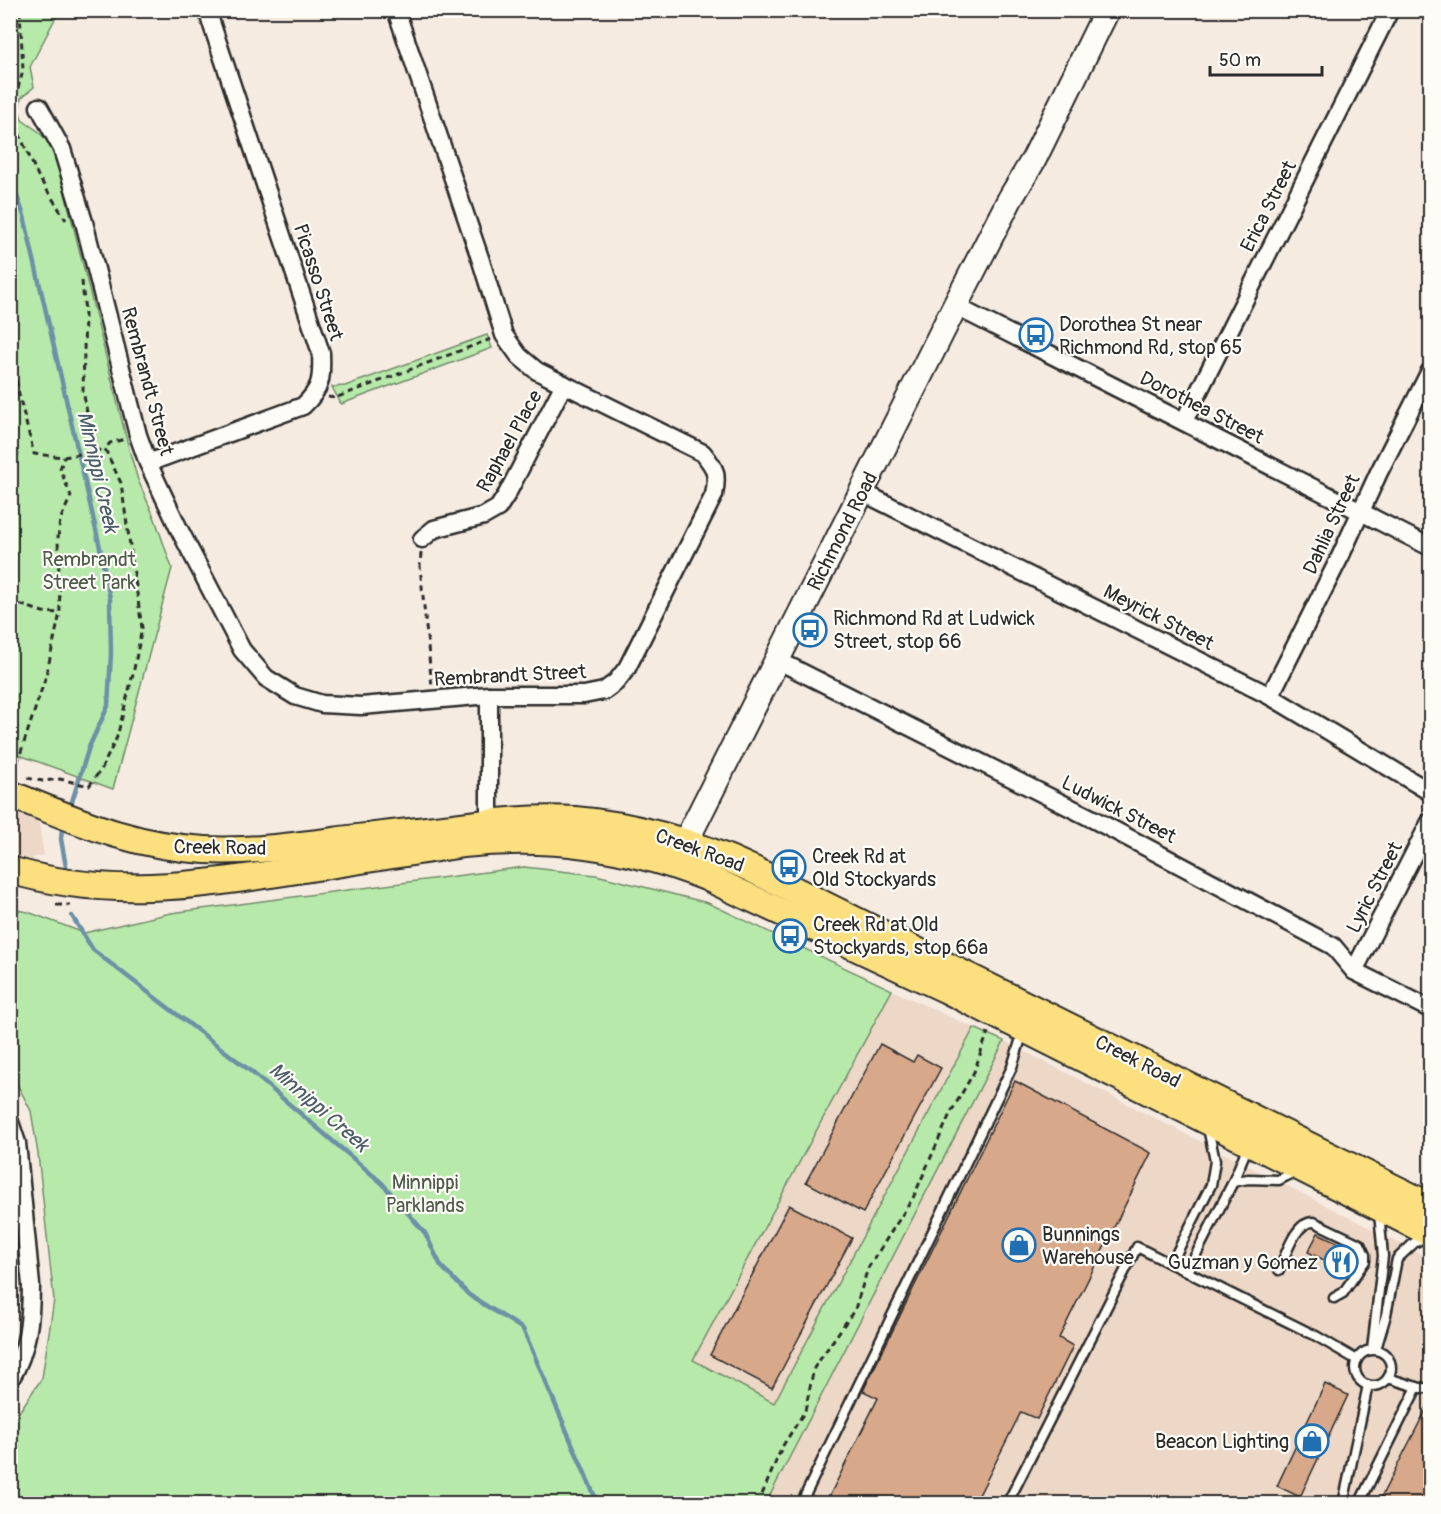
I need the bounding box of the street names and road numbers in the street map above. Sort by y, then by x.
street label: Erica Street [1235,156,1303,256]
street label: Picasso Street [288,221,349,345]
street label: Rembrandt Street [116,304,180,459]
street label: Dorothea Street [1136,365,1269,450]
street label: Raphael Place [471,386,548,497]
street label: Richmond Road [802,468,883,595]
street label: Dahlia Street [1297,469,1366,578]
street label: Meyrick Street [1099,579,1219,656]
street label: Rembrandt Street [433,659,588,692]
street label: Ludwick Street [1057,770,1181,849]
street label: Creek Road [652,823,748,878]
street label: Creek Road [173,834,267,861]
street label: Lyric Street [1341,836,1409,937]
street label: Creek Road [1091,1029,1185,1094]

